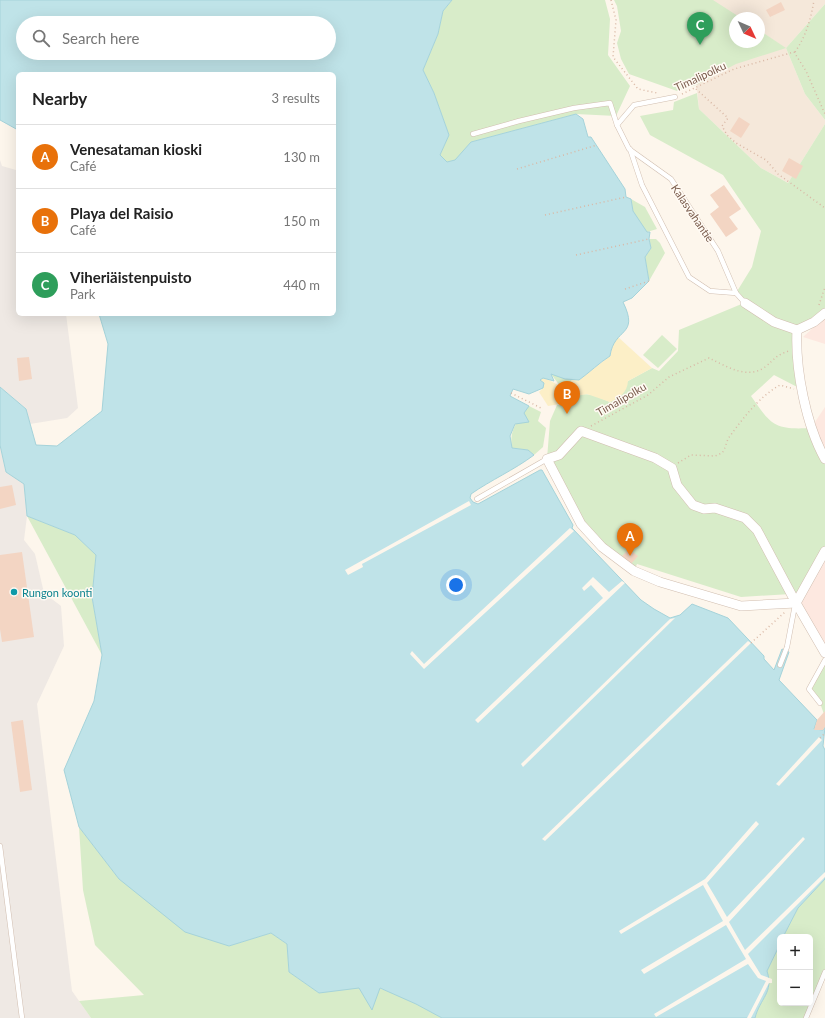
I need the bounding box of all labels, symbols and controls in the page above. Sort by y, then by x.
pin: C [687,12,713,45]
north arrow [729,12,765,48]
search box [16,16,336,60]
icon: search [30,27,52,49]
text: Search here [62,29,139,47]
street label: Timalipolku [672,58,728,94]
text: Nearby [32,88,87,109]
text: 3 results [272,90,320,106]
text: Venesataman kioski [70,140,202,158]
text: A [40,149,50,165]
text: 130 m [283,149,320,165]
text: Café [70,158,96,174]
street label: Kalasvahantie [669,182,717,244]
text: Playa del Raisio [70,204,173,222]
text: B [41,213,49,229]
text: 150 m [283,213,320,229]
text: Café [70,222,96,238]
text: Viheriäistenpuisto [70,268,192,286]
text: C [41,277,49,293]
text: 440 m [283,277,320,293]
text: Park [70,286,95,302]
street label: Timalipolku [594,379,648,419]
pin: B [554,381,580,414]
pin: A [617,523,643,556]
your location [446,575,466,595]
place label: Rungon koonti [22,586,93,599]
marker: Rungon koonti [9,587,19,597]
map controls [777,934,813,1006]
button: + [777,934,813,970]
button: − [777,970,813,1006]

